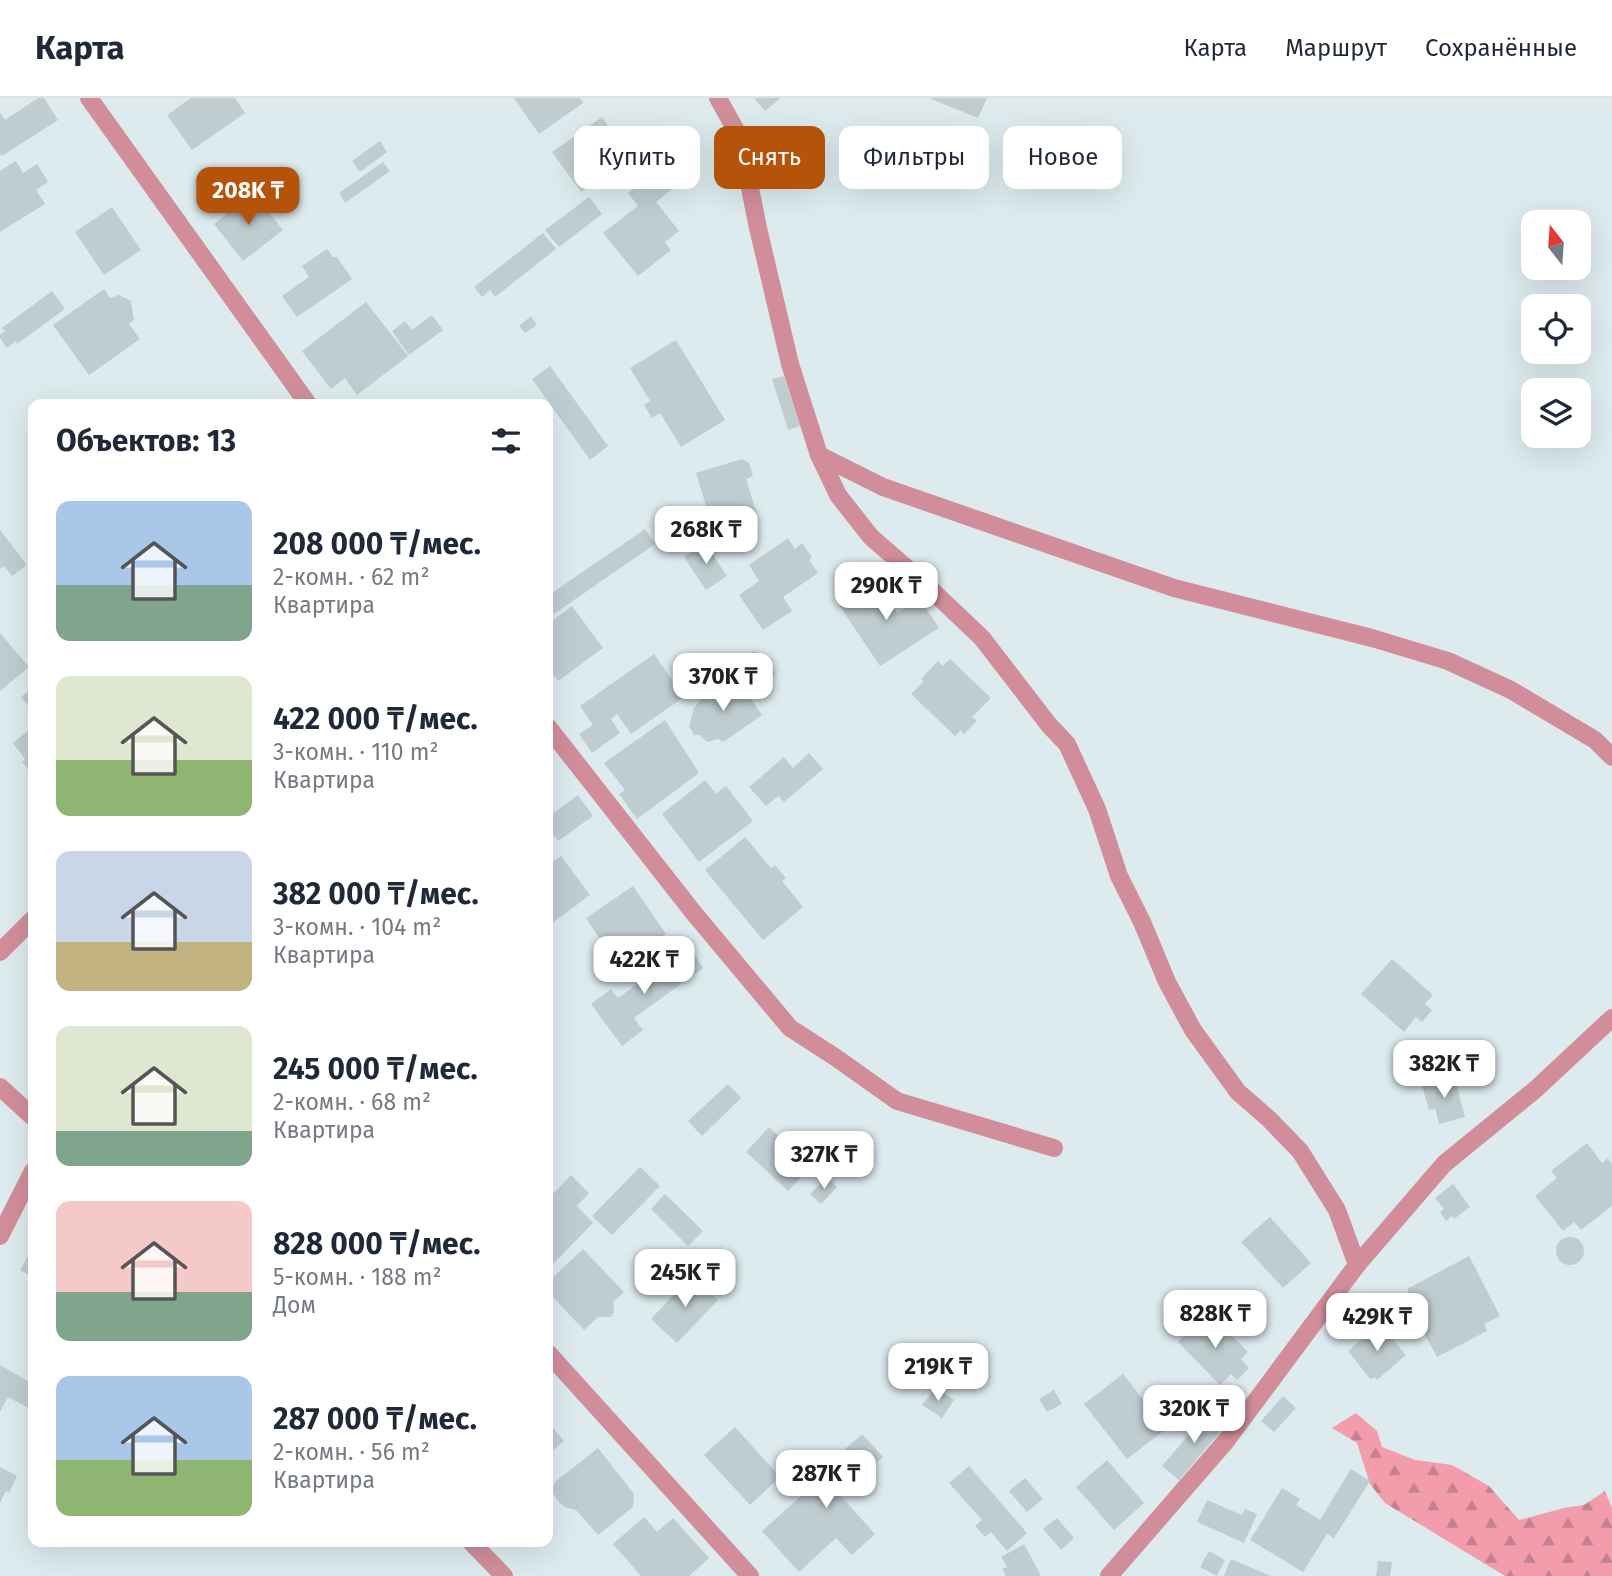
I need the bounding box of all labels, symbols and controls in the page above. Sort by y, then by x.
text: Карта [35,28,125,68]
text: Карта [1184,34,1247,62]
text: Маршрут [1285,34,1387,62]
text: Сохранённые [1425,34,1577,62]
chip: Купить [574,126,700,189]
chip: Снять [714,126,825,189]
chip: Фильтры [839,126,989,189]
chip: Новое [1003,126,1122,189]
pin: 208K ₸ [191,167,305,227]
text: 208K ₸ [212,176,284,204]
north arrow [1521,210,1591,280]
map controls [1521,210,1591,448]
button: locate [1521,294,1591,364]
button: layers [1521,378,1591,448]
icon: filters [487,422,525,460]
text: Объектов: 13 [56,423,236,459]
pin: 268K ₸ [649,506,763,566]
text: 268K ₸ [671,515,741,543]
text: 208 000 ₸/мес. [273,526,481,562]
icon: home [112,529,196,613]
pin: 290K ₸ [829,562,943,622]
text: 2-комн. · 62 m² [273,563,429,591]
text: 290K ₸ [851,571,921,599]
text: Квартира [273,591,375,619]
pin: 370K ₸ [666,654,780,713]
text: 370K ₸ [689,662,757,690]
text: 422 000 ₸/мес. [273,701,478,737]
icon: home [112,704,196,788]
text: 3-комн. · 110 m² [273,738,439,766]
text: Квартира [273,766,375,794]
text: 382 000 ₸/мес. [273,876,479,912]
icon: home [112,879,196,963]
text: 3-комн. · 104 m² [273,913,441,941]
pin: 422K ₸ [587,936,701,996]
text: Квартира [273,941,375,969]
text: 422K ₸ [610,945,678,973]
pin: 382K ₸ [1387,1040,1501,1100]
text: 382K ₸ [1409,1049,1479,1077]
text: 245 000 ₸/мес. [273,1051,478,1087]
icon: home [112,1054,196,1138]
text: 2-комн. · 68 m² [273,1088,431,1116]
text: Квартира [273,1116,375,1144]
pin: 327K ₸ [767,1132,881,1191]
text: 327K ₸ [791,1140,857,1168]
text: 828 000 ₸/мес. [273,1226,481,1262]
icon: home [112,1229,196,1313]
pin: 245K ₸ [628,1250,742,1309]
text: 245K ₸ [651,1258,719,1286]
text: 5-комн. · 188 m² [273,1263,441,1291]
pin: 828K ₸ [1158,1290,1272,1350]
text: Дом [273,1291,316,1319]
pin: 429K ₸ [1320,1294,1434,1353]
text: 828K ₸ [1180,1299,1250,1327]
text: 429K ₸ [1342,1302,1412,1330]
pin: 219K ₸ [881,1344,995,1403]
text: 219K ₸ [904,1352,972,1380]
pin: 320K ₸ [1137,1386,1251,1445]
text: 320K ₸ [1159,1394,1229,1422]
text: 287 000 ₸/мес. [273,1401,477,1437]
icon: home [112,1404,196,1488]
text: 2-комн. · 56 m² [273,1438,430,1466]
pin: 287K ₸ [769,1450,883,1510]
text: 287K ₸ [792,1459,860,1487]
text: Квартира [273,1466,375,1494]

